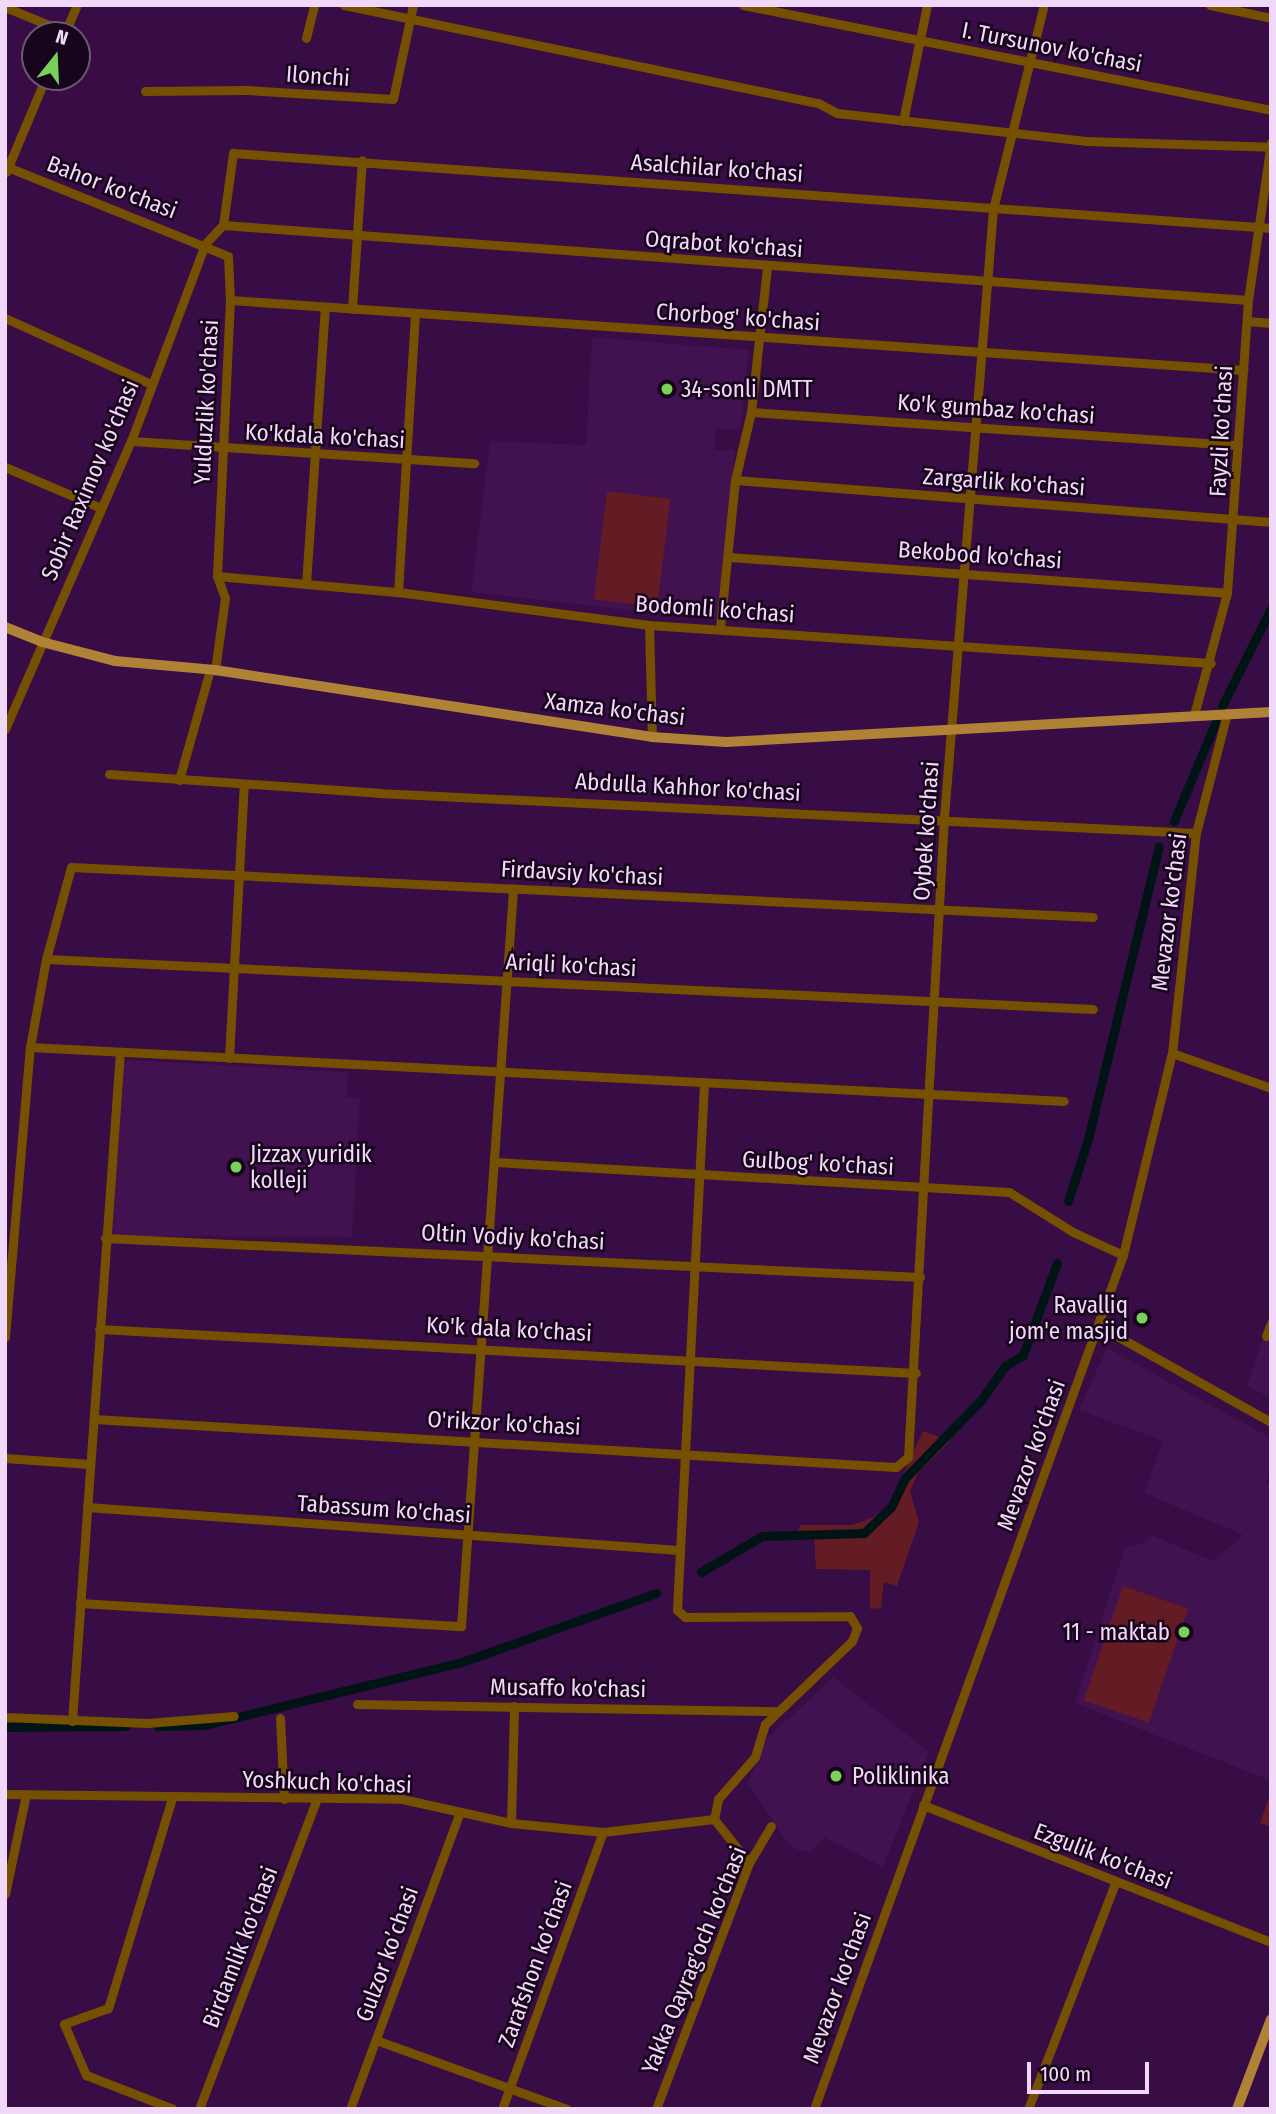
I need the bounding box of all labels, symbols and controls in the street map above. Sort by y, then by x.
street label: I. Tursunov ko'chasi [960,16,1144,78]
north arrow [21,21,91,91]
text: N [53,25,71,50]
street label: Ilonchi [285,60,351,92]
street label: Asalchilar ko'chasi [630,148,804,188]
street label: Bahor ko'chasi [43,150,181,224]
street label: Oqrabot ko'chasi [644,225,804,263]
street label: Chorbog' ko'chasi [655,298,821,336]
street label: Yulduzlik ko'chasi [188,319,224,485]
street label: Fayzli ko'chasi [1204,365,1238,497]
place label: 34-sonli DMTT [681,375,813,403]
street label: Sobir Raximov ko'chasi [35,376,145,584]
marker: 34-sonli DMTT [659,381,675,397]
street label: Ko'k gumbaz ko'chasi [896,388,1096,430]
street label: Ko'kdala ko'chasi [244,418,406,454]
street label: Zargarlik ko'chasi [922,463,1086,501]
street label: Bekobod ko'chasi [897,536,1063,574]
street label: Bodomli ko'chasi [634,590,796,628]
street label: Xamza ko'chasi [543,687,687,731]
street label: Oybek ko'chasi [907,760,945,902]
street label: Abdulla Kahhor ko'chasi [574,767,802,807]
street label: Mevazor ko'chasi [1146,832,1192,992]
street label: Firdavsiy ko'chasi [500,855,664,891]
street label: Ariqli ko'chasi [505,948,637,982]
place label: Jizzax yuridik kolleji [250,1140,372,1194]
street label: Gulbog' ko'chasi [741,1145,895,1181]
marker: Jizzax yuridik kolleji [228,1159,244,1175]
street label: Oltin Vodiy ko'chasi [420,1218,606,1256]
place label: Ravalliq jom'e masjid [1009,1291,1128,1345]
marker: Ravalliq jom'e masjid [1134,1310,1150,1326]
street label: Ko'k dala ko'chasi [425,1311,593,1347]
street label: Mevazor ko'chasi [991,1376,1071,1534]
street label: O'rikzor ko'chasi [427,1405,581,1441]
street label: Tabassum ko'chasi [296,1489,472,1529]
place label: 11 - maktab [1063,1618,1170,1646]
marker: 11 - maktab [1176,1624,1192,1640]
street label: Musaffo ko'chasi [490,1673,646,1703]
place label: Poliklinika [852,1762,949,1790]
street label: Yoshkuch ko'chasi [242,1765,412,1799]
marker: Poliklinika [826,1766,846,1786]
street label: Ezgulik ko'chasi [1030,1817,1176,1895]
street label: Yakka Qayrag'och ko'chasi [636,1842,752,2078]
street label: Birdamlik ko'chasi [197,1862,283,2032]
street label: Zarafshon ko’chasi [492,1877,578,2051]
street label: Gulzor ko’chasi [350,1883,424,2025]
street label: Mevazor ko'chasi [797,1909,877,2067]
scale bar [1031,2048,1154,2092]
text: 100 m [1040,2061,1091,2087]

